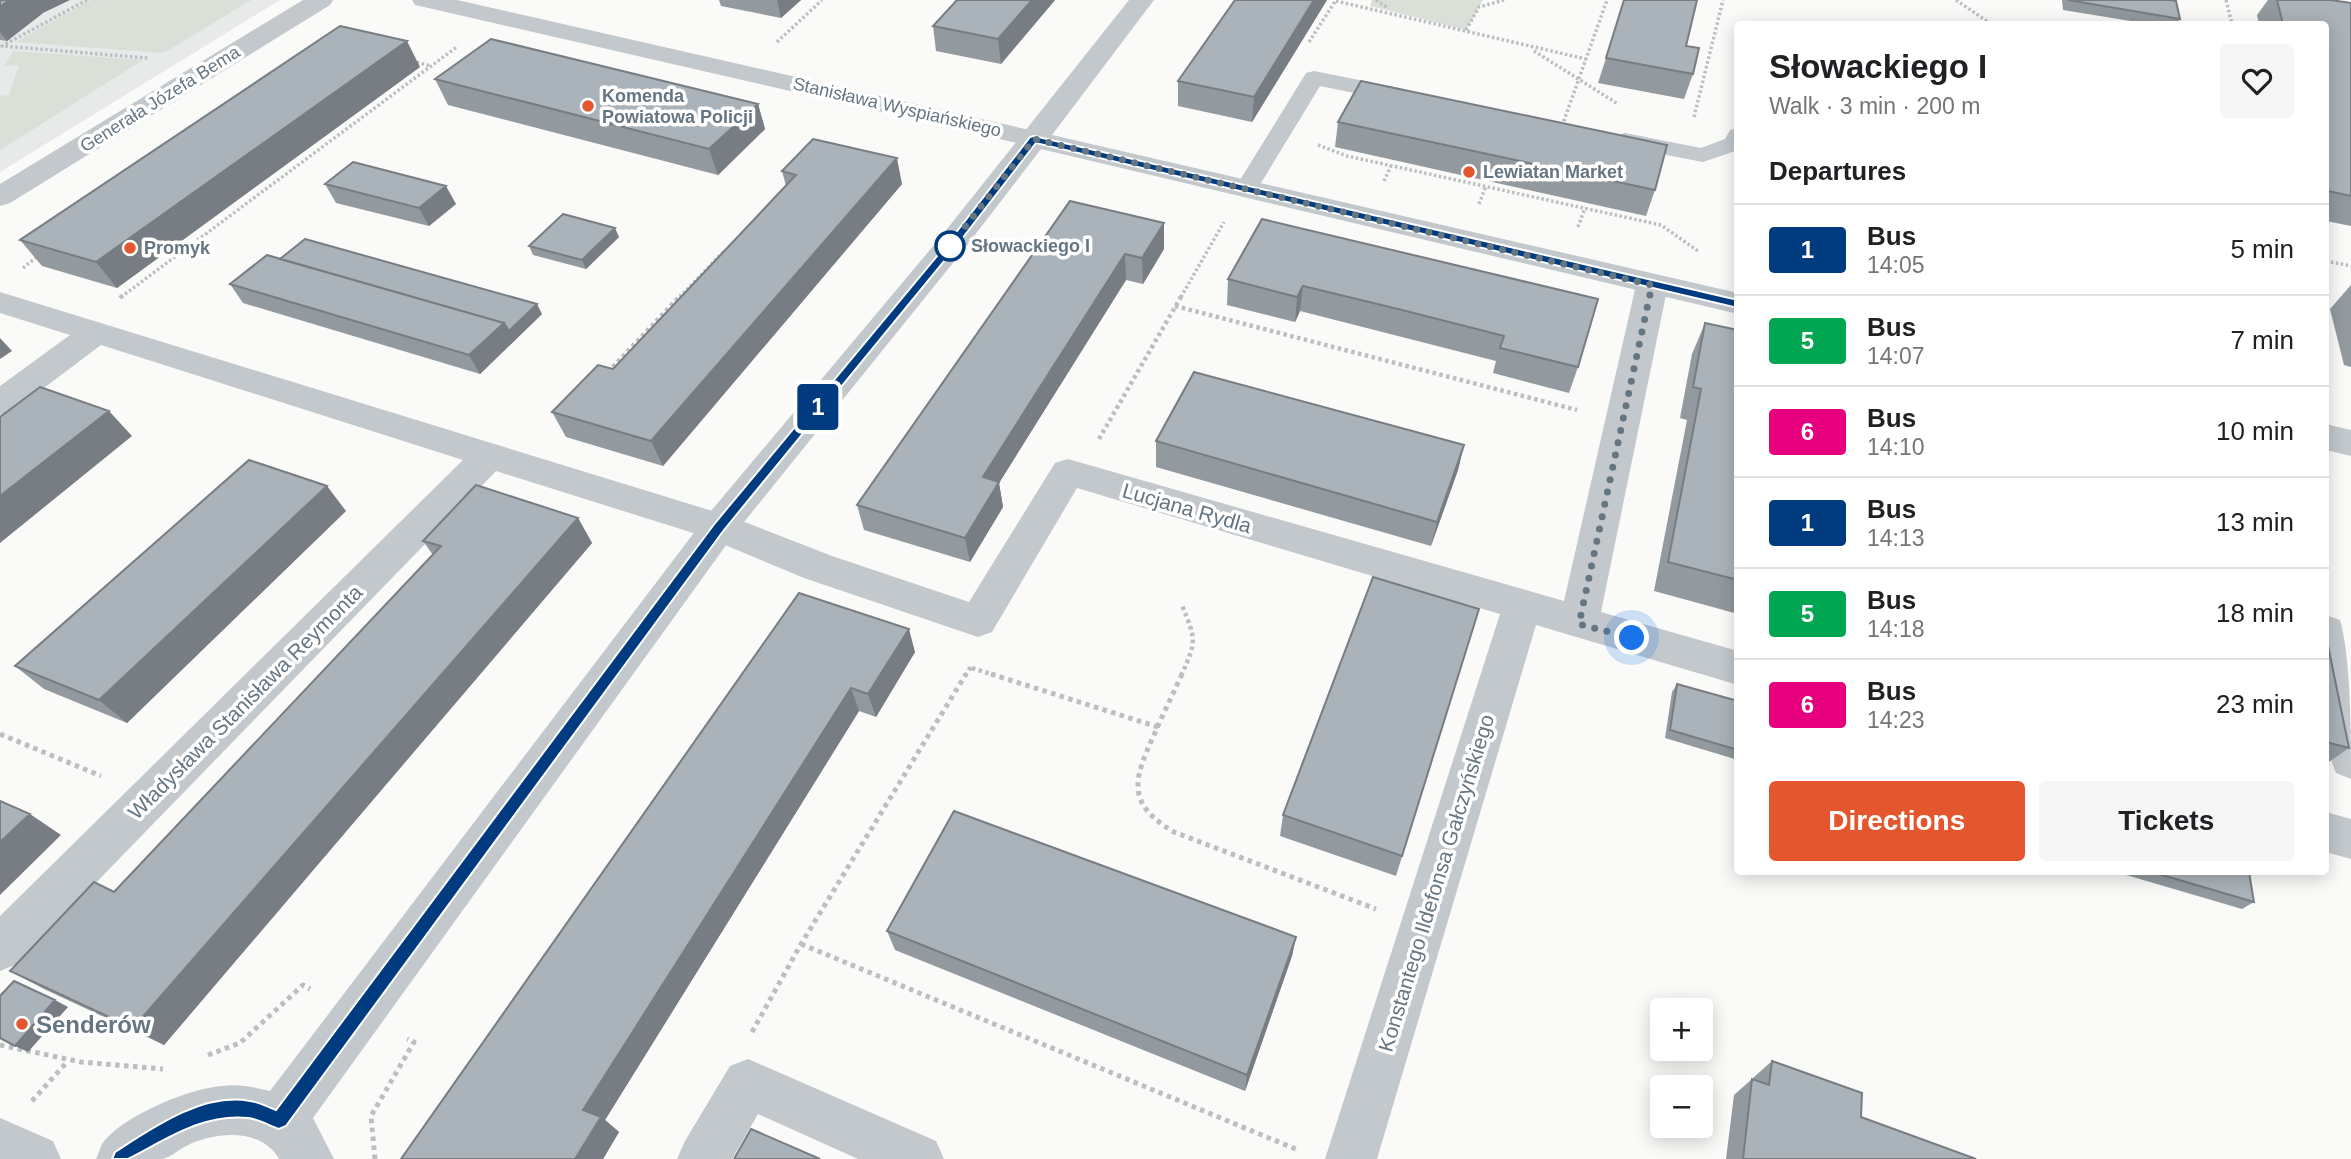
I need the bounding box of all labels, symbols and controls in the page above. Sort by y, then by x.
street label: Generała Józefa Bema [77,41,244,156]
button: heart [2220,44,2294,118]
text: Słowackiego I [1769,48,1987,85]
street label: Stanisława Wyspiańskiego [791,73,1003,141]
place label: Komenda Powiatowa Policji [602,86,753,127]
text: Walk · 3 min · 200 m [1769,93,1980,119]
marker: Komenda Powiatowa Policji [580,98,596,114]
text: Departures [1769,156,1906,186]
place label: Lewiatan Market [1483,162,1623,182]
marker: Lewiatan Market [1461,164,1477,180]
text: Bus [1867,221,1916,251]
marker: Słowackiego I [935,231,965,261]
text: 5 min [2230,234,2294,264]
place label: Słowackiego I [971,236,1090,256]
text: 1 [1801,236,1814,263]
place label: Promyk [144,238,211,258]
marker: Promyk [122,240,138,256]
text: 14:05 [1867,252,1925,278]
text: Bus [1867,312,1916,342]
text: 7 min [2230,325,2294,355]
text: 5 [1801,327,1814,354]
text: 14:07 [1867,343,1925,369]
line badge: 1 [795,384,841,430]
text: 1 [811,393,825,420]
text: Bus [1867,403,1916,433]
text: 10 min [2216,416,2294,446]
text: 6 [1801,418,1814,445]
text: 14:10 [1867,434,1925,460]
street label: Lucjana Rydla [1120,479,1254,537]
text: Bus [1867,494,1916,524]
text: 13 min [2216,507,2294,537]
text: 1 [1801,509,1814,536]
text: 14:13 [1867,525,1925,551]
street label: Władysława Stanisława Reymonta [123,580,367,824]
text: Bus [1867,585,1916,615]
text: 18 min [2216,598,2294,628]
text: 5 [1801,600,1814,627]
text: 14:18 [1867,616,1925,642]
your location [1614,620,1649,655]
text: Bus [1867,676,1916,706]
text: 23 min [2216,689,2294,719]
text: 6 [1801,691,1814,718]
text: 14:23 [1867,707,1925,733]
street label: Konstantego Ildefonsa Gałczyńskiego [1374,712,1498,1054]
button: Directions [1769,781,2025,861]
button: Tickets [2039,781,2294,861]
map controls [1650,998,1713,1138]
button: + [1650,998,1713,1061]
place label: Senderów [36,1011,151,1038]
marker: Senderów [14,1016,30,1032]
button: − [1650,1075,1713,1138]

